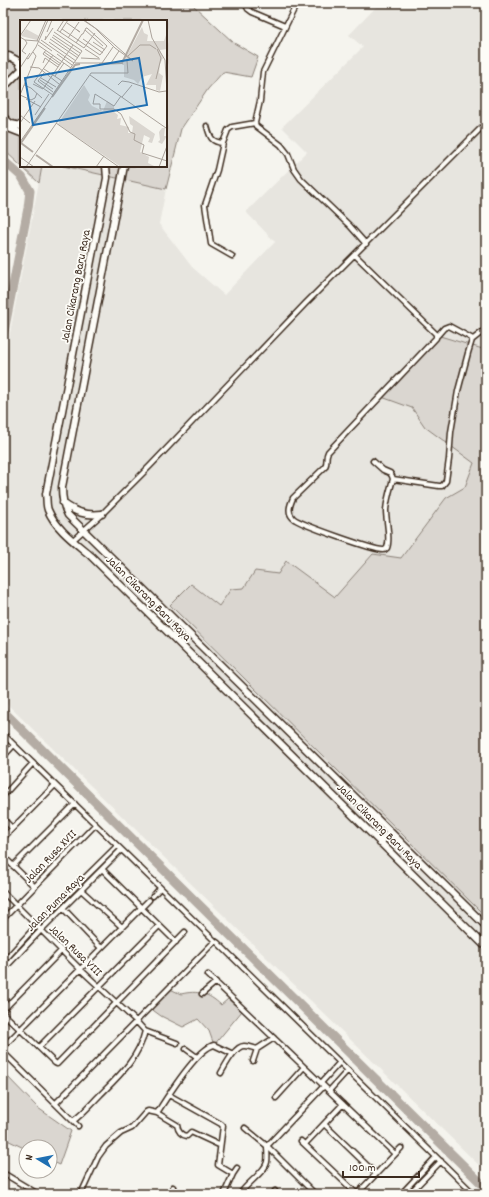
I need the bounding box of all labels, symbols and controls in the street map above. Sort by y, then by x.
inset map [20,20,167,167]
street label: Jalan Cikarang Baru Raya [57,228,96,344]
street label: Jalan Cikarang Baru Raya [101,552,195,646]
street label: Jalan Cikarang Baru Raya [332,780,426,874]
street label: Jalan Rusa XVII [21,826,81,888]
street label: Jalan Puma Raya [23,870,89,936]
street label: Jalan Rusa VIII [45,921,106,981]
north arrow [18,1139,58,1179]
text: N [22,1153,39,1162]
scale bar [343,1153,419,1179]
text: 100 m [349,1160,376,1177]

